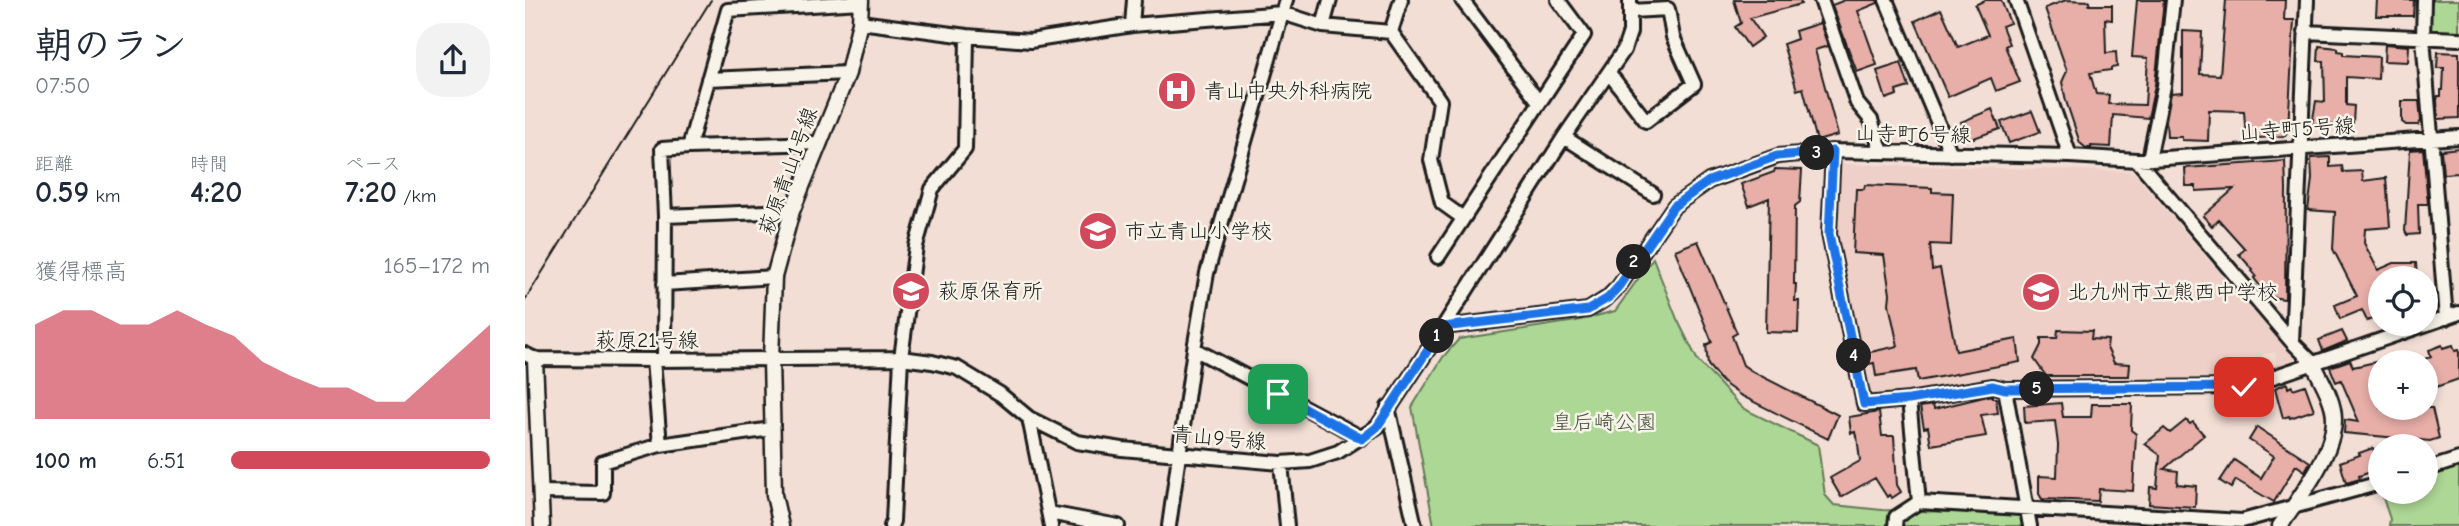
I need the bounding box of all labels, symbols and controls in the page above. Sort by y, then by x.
button: share [416,23,490,97]
text: 朝のラン [35,24,187,68]
hospital icon: 青山中央外科病院 [1156,70,1198,112]
text: 07:50 [35,72,91,99]
place label: 青山中央外科病院 [1204,79,1372,103]
street label: 萩原青山1号線 [754,104,822,238]
street label: 山寺町5号線 [2238,113,2356,145]
street label: 山寺町6号線 [1855,121,1971,147]
pin: 3 [1799,136,1835,170]
text: 3 [1812,141,1821,163]
text: 距離 [35,153,73,175]
text: 時間 [190,153,228,175]
text: ペース [345,153,401,175]
text: 0.59 [35,175,89,210]
text: 4:20 [190,175,242,210]
text: 7:20 [345,175,397,210]
text: km [89,185,120,207]
text: /km [397,185,436,207]
school or university icon: 市立青山小学校 [1077,210,1119,252]
place label: 市立青山小学校 [1125,219,1272,243]
pin: 2 [1617,244,1651,280]
text: 2 [1629,250,1638,272]
text: 165–172 m [383,252,490,279]
text: 獲得標高 [35,258,127,285]
map controls [2368,266,2438,504]
button: locate [2368,266,2438,336]
school or university icon: 萩原保育所 [890,270,932,312]
school or university icon: 北九州市立熊西中学校 [2020,271,2062,313]
place label: 萩原保育所 [938,279,1043,303]
place label: 北九州市立熊西中学校 [2068,280,2278,304]
pin: 1 [1419,318,1455,354]
text: 1 [1433,324,1440,346]
street label: 萩原21号線 [595,328,699,352]
pin: 4 [1837,338,1871,374]
text: 4 [1849,344,1858,366]
button: + [2368,350,2438,420]
pin [2214,357,2274,417]
pin [1248,364,1308,424]
icon: check [2225,368,2263,406]
pin: 5 [2019,372,2055,406]
icon: arrive [1259,375,1297,413]
text: 5 [2031,377,2042,399]
park label: 皇后崎公園 [1552,410,1657,434]
street label: 青山9号線 [1171,422,1267,454]
button: − [2368,434,2438,504]
text: 100 m [35,447,97,474]
text: 6:51 [147,447,185,474]

